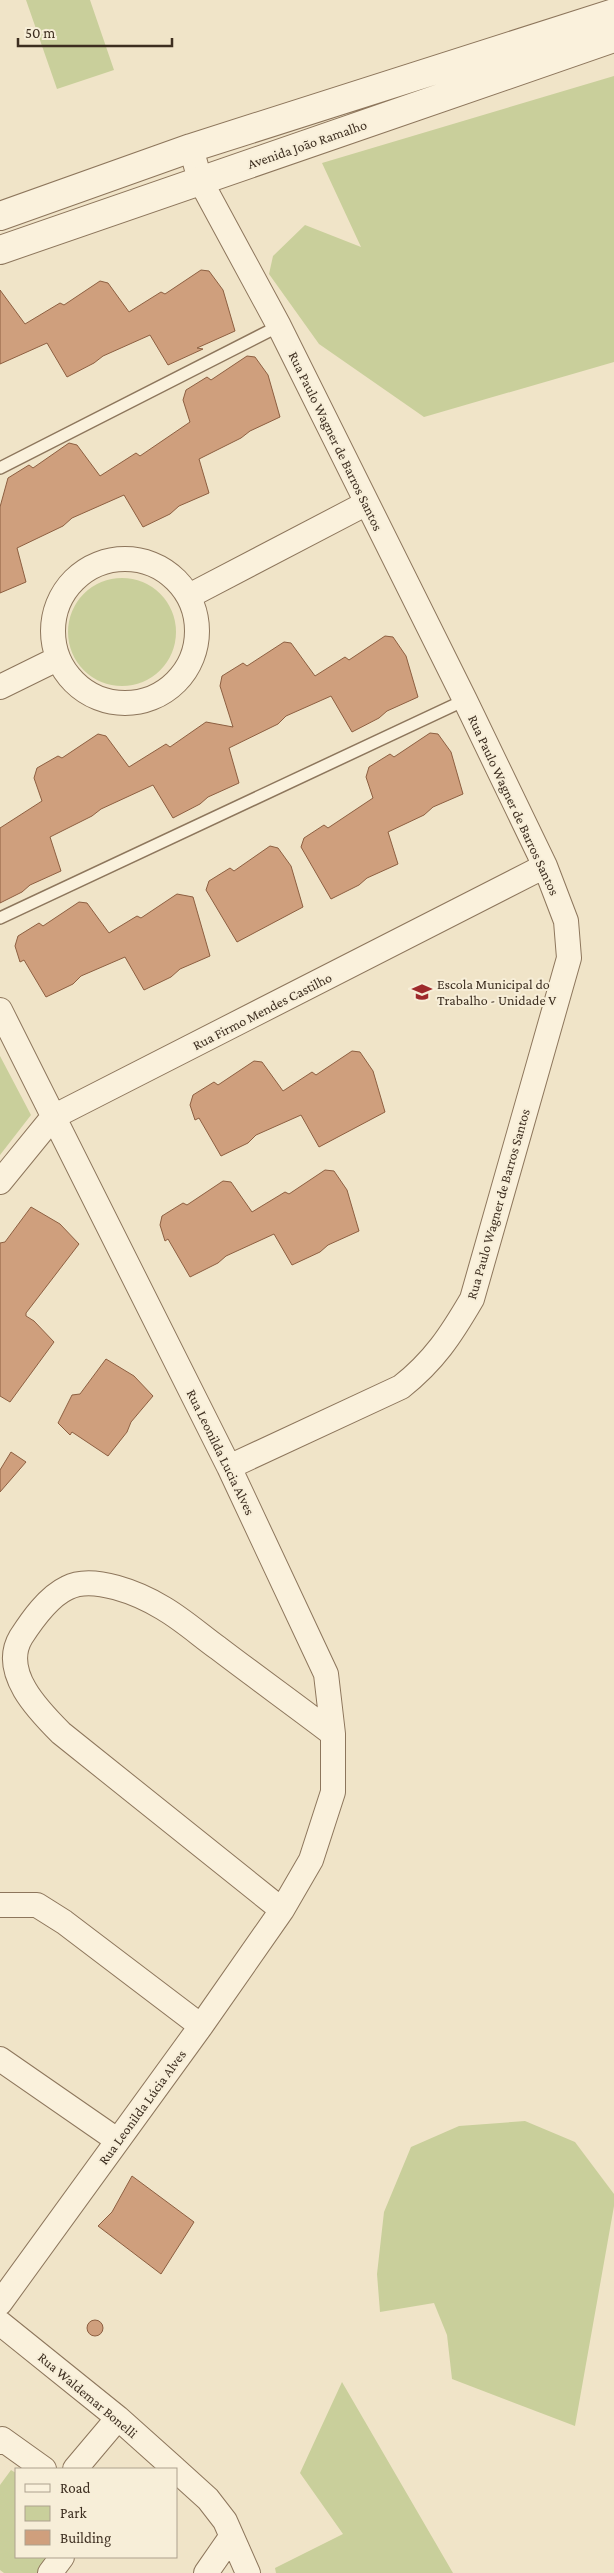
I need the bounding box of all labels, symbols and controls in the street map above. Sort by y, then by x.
scale bar [18,15,171,47]
text: 50 m [25,25,55,41]
street label: Avenida João Ramalho [245,116,369,172]
street label: Rua Paulo Wagner de Barros Santos [286,349,386,533]
street label: Rua Paulo Wagner de Barros Santos [465,712,563,898]
street label: Rua Firmo Mendes Castilho [190,969,334,1053]
place label: Escola Municipal do Trabalho - Unidade V [437,976,556,1008]
school or university icon: Escola Municipal do Trabalho - Unidade V [411,981,433,1003]
street label: Rua Paulo Wagner de Barros Santos [463,1107,533,1301]
street label: Rua Leonilda Lucia Alves [184,1386,258,1518]
street label: Rua Leonilda Lúcia Alves [95,2046,189,2168]
street label: Rua Waldemar Bonelli [35,2349,141,2441]
legend [15,2468,178,2558]
text: Road [60,2480,91,2496]
text: Park [60,2505,87,2521]
text: Building [60,2530,111,2547]

